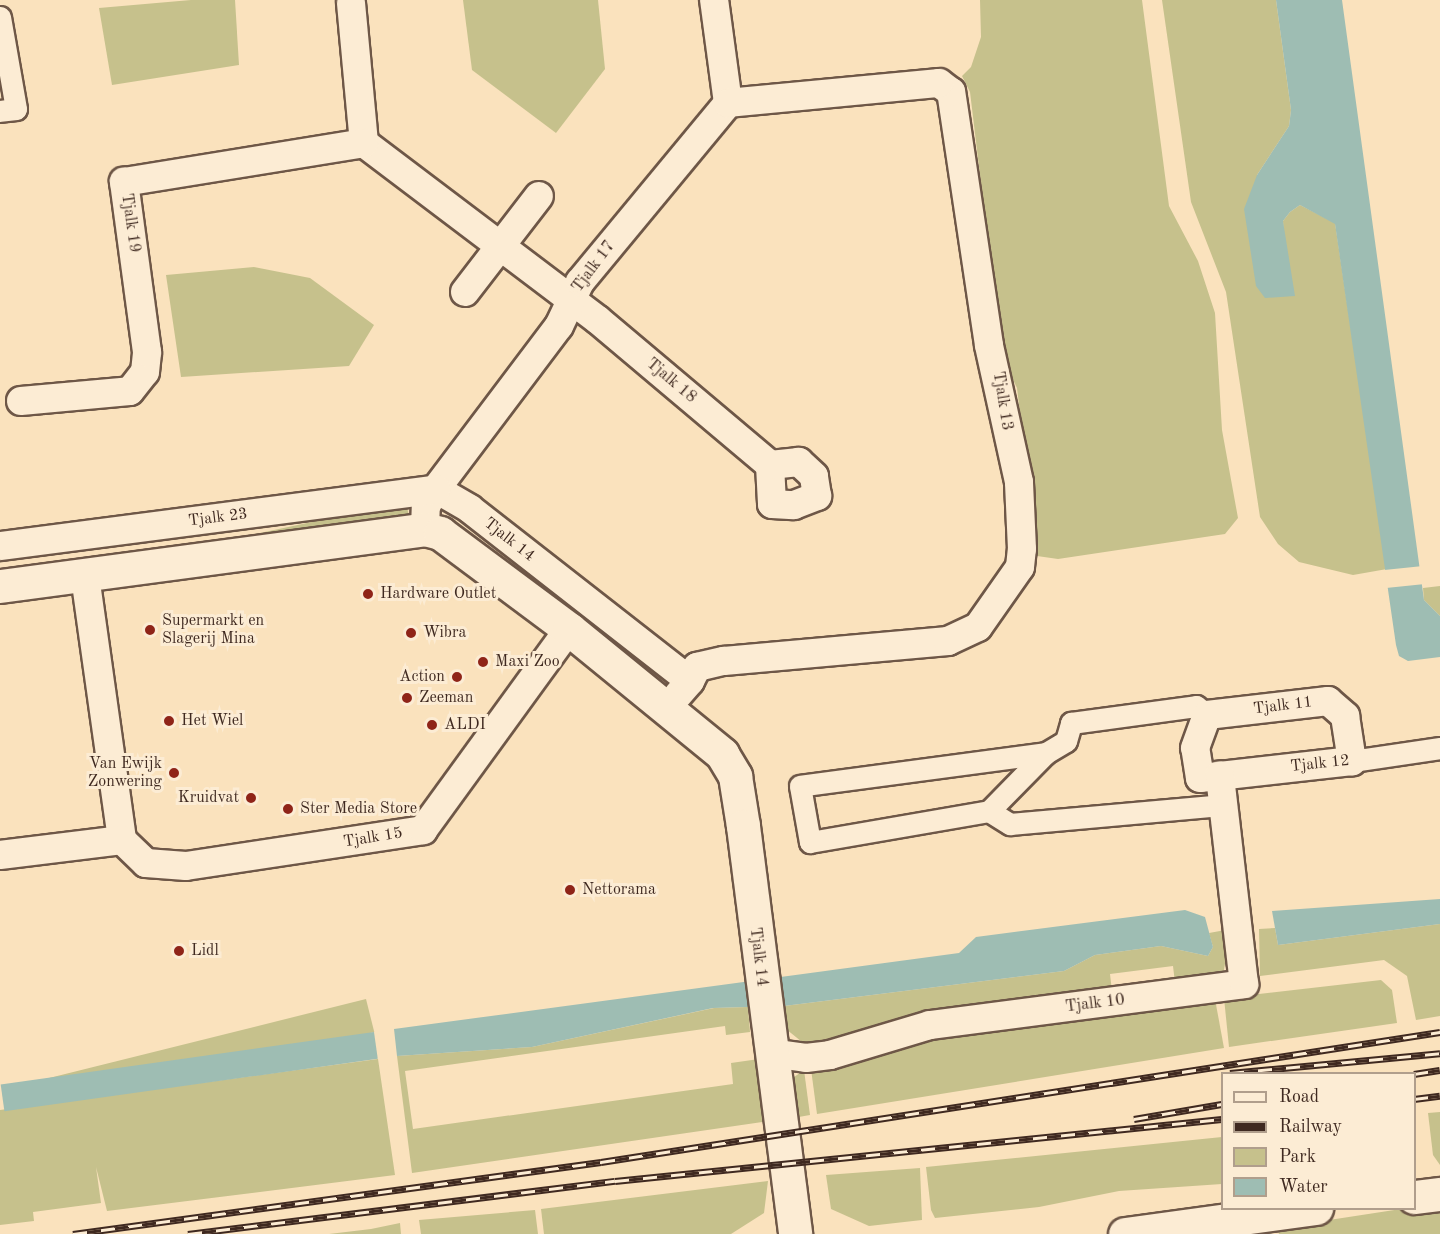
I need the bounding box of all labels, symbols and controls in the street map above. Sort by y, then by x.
street label: Tjalk 19 [116,192,144,254]
street label: Tjalk 17 [568,237,620,297]
street label: Tjalk 18 [642,354,700,408]
street label: Tjalk 13 [988,370,1016,432]
street label: Tjalk 23 [187,505,249,531]
street label: Tjalk 14 [480,514,538,566]
place label: Hardware Outlet [380,584,496,604]
marker: Hardware Outlet [361,587,375,601]
place label: Supermarkt en Slagerij Mina [162,611,264,649]
marker: Supermarkt en Slagerij Mina [143,623,157,637]
place label: Wibra [423,623,466,643]
marker: Wibra [404,626,418,640]
place label: Maxi Zoo [495,652,560,672]
marker: Maxi Zoo [476,655,490,669]
place label: Action [399,667,445,687]
marker: Action [450,670,464,684]
place label: Zeeman [419,688,473,708]
marker: Zeeman [400,691,414,705]
street label: Tjalk 11 [1252,693,1314,719]
place label: Het Wiel [181,711,243,731]
marker: Het Wiel [162,714,176,728]
place label: ALDI [444,715,486,735]
marker: ALDI [425,718,439,732]
street label: Tjalk 12 [1289,751,1351,777]
place label: Van Ewijk Zonwering [88,754,162,792]
marker: Van Ewijk Zonwering [167,766,181,780]
place label: Kruidvat [178,788,239,808]
marker: Kruidvat [244,791,258,805]
place label: Ster Media Store [300,799,417,819]
marker: Ster Media Store [281,802,295,816]
street label: Tjalk 15 [342,824,404,852]
place label: Nettorama [582,880,656,900]
marker: Nettorama [563,883,577,897]
street label: Tjalk 14 [745,926,771,988]
place label: Lidl [191,941,219,961]
marker: Lidl [172,944,186,958]
street label: Tjalk 10 [1064,991,1126,1017]
legend [1221,1072,1416,1210]
text: Road [1279,1088,1319,1106]
text: Railway [1279,1118,1342,1136]
text: Park [1279,1148,1316,1166]
text: Water [1279,1178,1328,1196]

